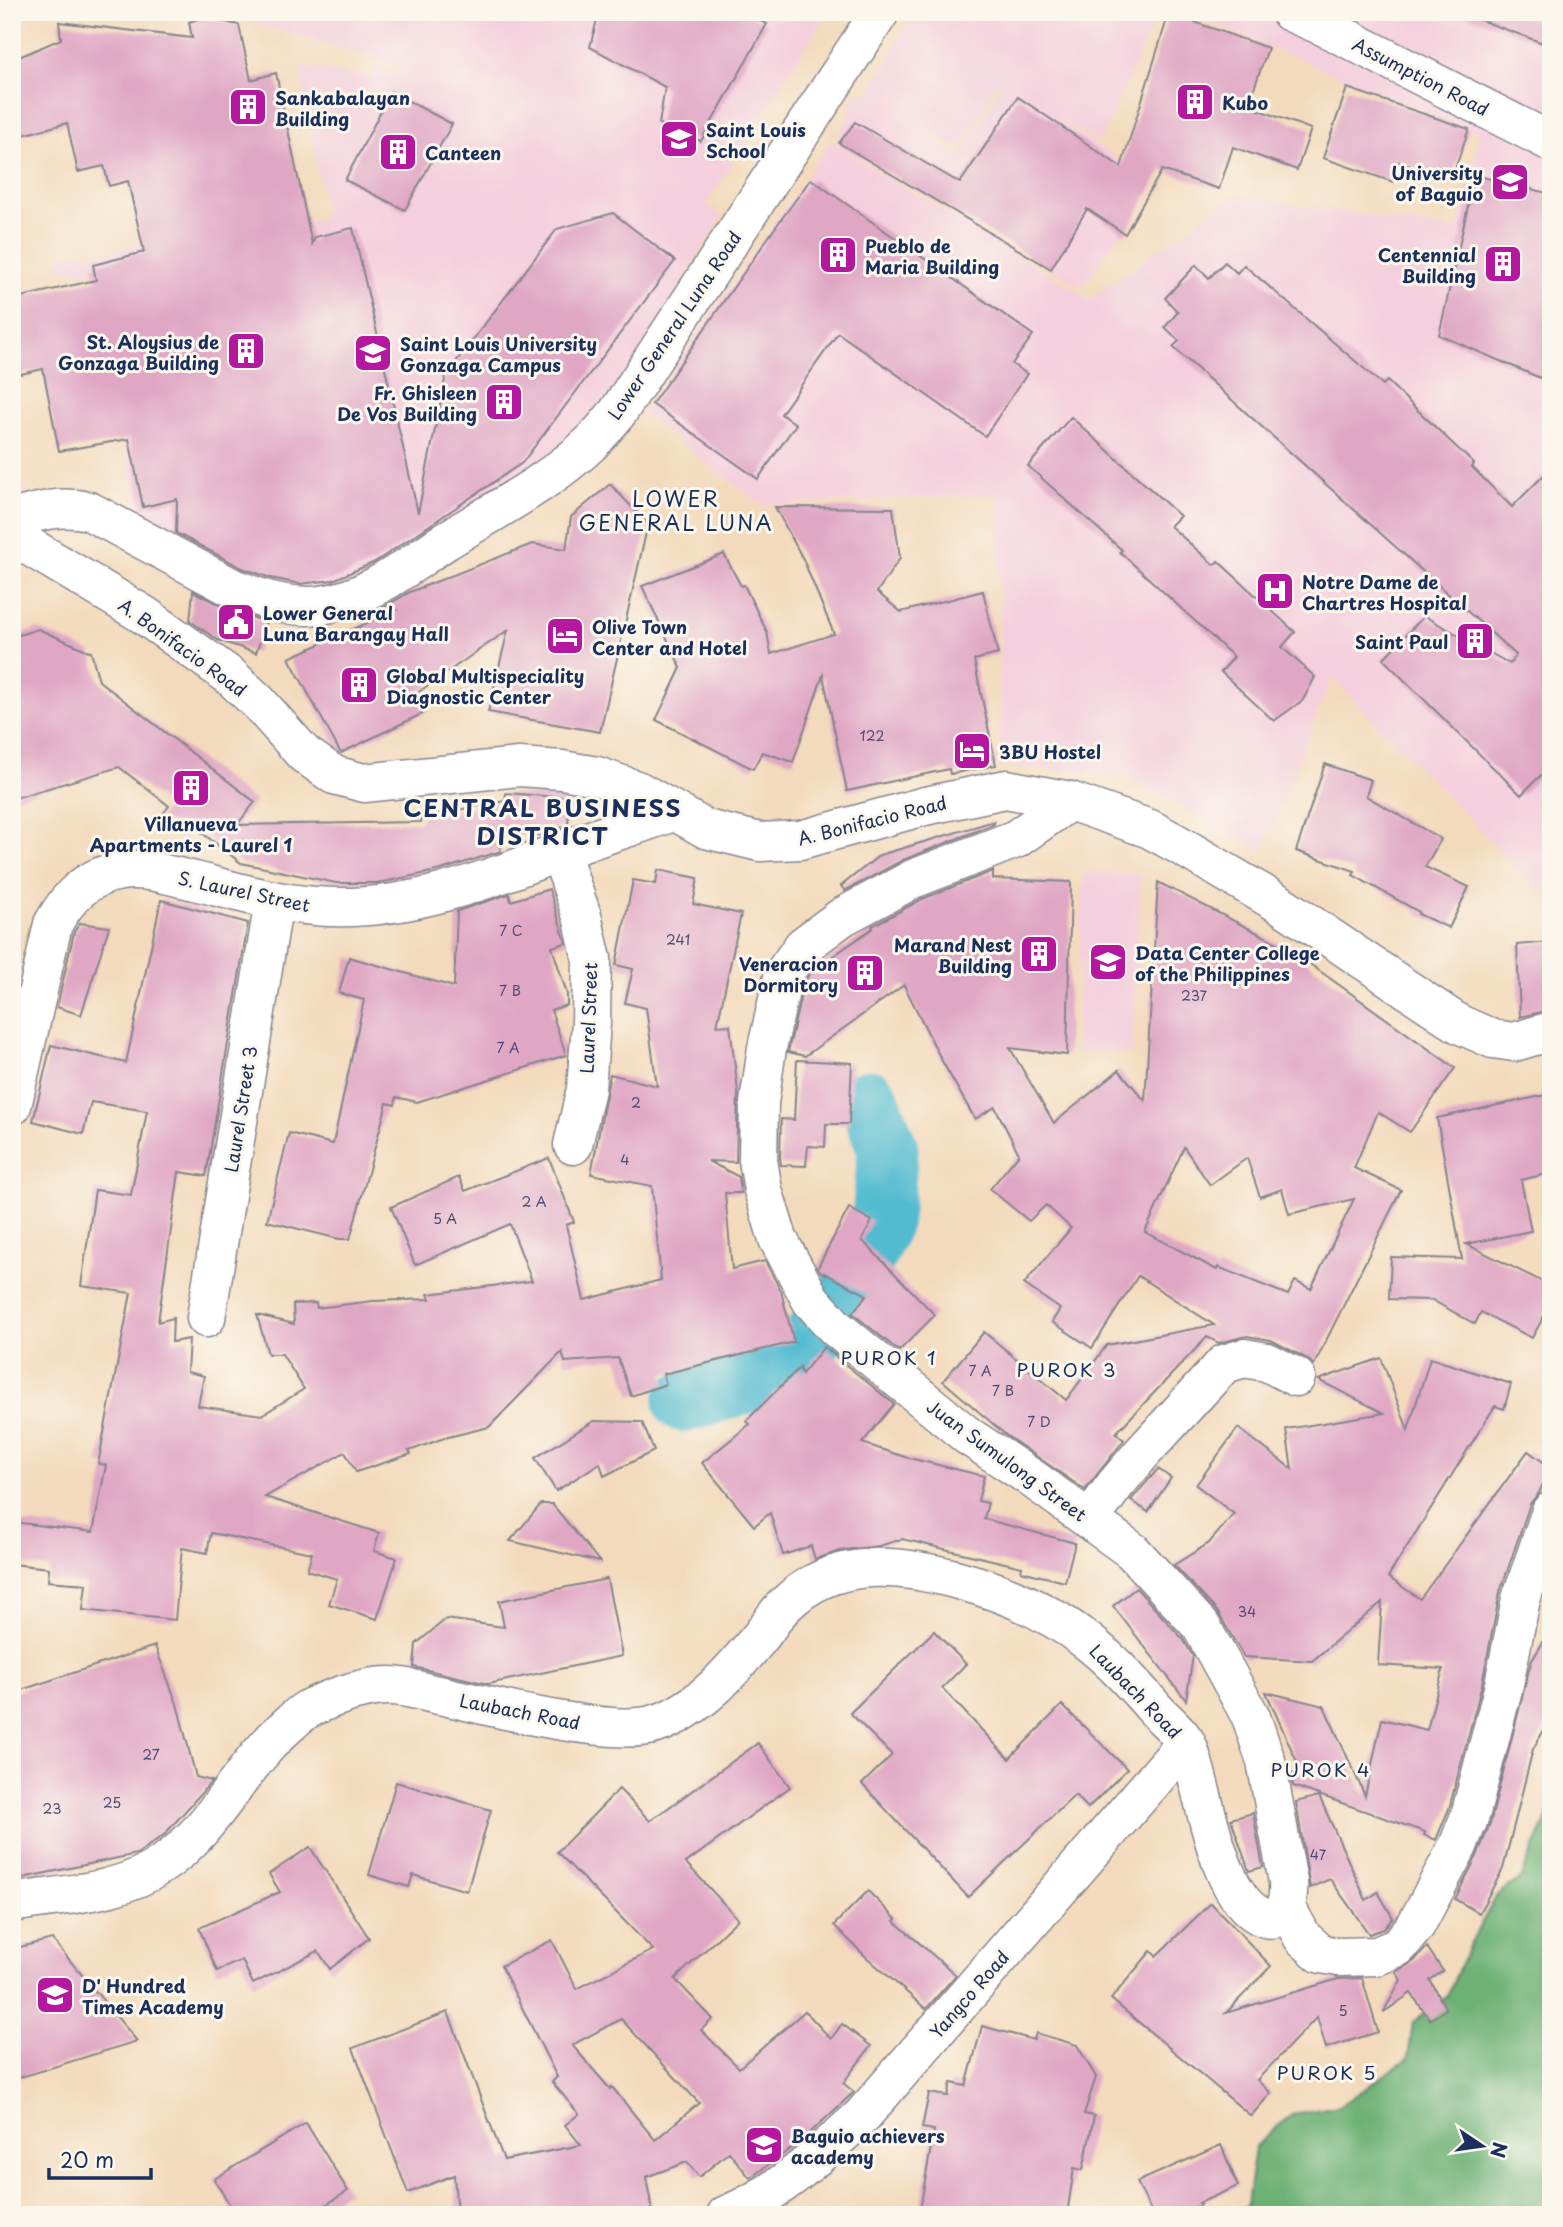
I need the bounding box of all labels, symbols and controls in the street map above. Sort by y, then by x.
street label: Assumption Road [1348,30,1494,122]
building icon: Kubo [1174,81,1216,123]
place label: Sankabalayan Building [275,84,410,132]
building icon: Sankabalayan Building [227,86,269,128]
place label: Kubo [1222,89,1268,116]
place label: Saint Louis School [706,116,806,164]
school or university icon: Saint Louis School [658,118,700,160]
building icon: Canteen [377,131,419,173]
place label: Canteen [425,139,501,166]
place label: University of Baguio [1391,159,1483,207]
school or university icon: University of Baguio [1489,161,1531,203]
street label: Lower General Luna Road [601,225,747,425]
place label: Pueblo de Maria Building [865,232,999,280]
building icon: Pueblo de Maria Building [817,234,859,276]
place label: Centennial Building [1378,241,1476,289]
building icon: Centennial Building [1482,243,1524,285]
place label: St. Aloysius de Gonzaga Building [58,328,219,376]
building icon: St. Aloysius de Gonzaga Building [225,330,267,372]
place label: Saint Louis University Gonzaga Campus [400,330,597,378]
school or university icon: Saint Louis University Gonzaga Campus [352,332,394,374]
place label: Fr. Ghisleen De Vos Building [337,379,477,427]
building icon: Fr. Ghisleen De Vos Building [483,381,525,423]
district label: LOWER GENERAL LUNA [578,482,774,538]
place label: Notre Dame de Chartres Hospital [1302,568,1467,616]
hospital icon: Notre Dame de Chartres Hospital [1254,570,1296,612]
street label: A. Bonifacio Road [113,591,253,703]
place label: Lower General Luna Barangay Hall [263,599,449,647]
public building icon: Lower General Luna Barangay Hall [215,601,257,643]
place label: Olive Town Center and Hotel [592,613,747,661]
hotel icon: Olive Town Center and Hotel [544,615,586,657]
building icon: Saint Paul [1454,620,1496,662]
place label: Saint Paul [1355,628,1448,655]
place label: Global Multispeciality Diagnostic Center [386,662,584,710]
building icon: Global Multispeciality Diagnostic Center [338,664,380,706]
house number: 122 [859,725,885,746]
hotel icon: 3BU Hostel [951,730,993,772]
place label: 3BU Hostel [999,738,1101,765]
building icon: Villanueva Apartments - Laurel 1 [170,767,212,809]
street label: A. Bonifacio Road [795,788,949,852]
district label: CENTRAL BUSINESS DISTRICT [404,789,682,853]
place label: Villanueva Apartments - Laurel 1 [90,810,293,858]
street label: S. Laurel Street [176,864,312,918]
house number: 7 C [499,920,523,941]
house number: 241 [666,929,690,950]
place label: Marand Nest Building [894,931,1012,979]
building icon: Marand Nest Building [1018,933,1060,975]
place label: Data Center College of the Philippines [1135,939,1320,987]
school or university icon: Data Center College of the Philippines [1087,941,1129,983]
place label: Veneracion Dormitory [739,950,838,998]
building icon: Veneracion Dormitory [844,952,886,994]
street label: Laurel Street [573,962,603,1074]
house number: 7 B [499,980,521,1001]
house number: 237 [1181,985,1208,1006]
house number: 7 A [496,1037,520,1058]
street label: Laurel Street 3 [217,1044,263,1174]
house number: 2 [631,1092,641,1113]
house number: 4 [620,1149,630,1170]
house number: 2 A [521,1191,547,1212]
house number: 5 A [433,1208,457,1229]
district label: PUROK 1 [840,1343,938,1371]
district label: PUROK 3 [1016,1355,1118,1383]
house number: 7 A [968,1360,992,1381]
house number: 7 B [992,1380,1014,1401]
street label: Juan Sumulong Street [921,1393,1093,1527]
house number: 7 D [1027,1411,1051,1432]
house number: 34 [1238,1601,1256,1622]
street label: Laubach Road [1084,1638,1188,1744]
street label: Laubach Road [457,1686,583,1736]
house number: 27 [142,1744,160,1765]
district label: PUROK 4 [1270,1755,1372,1783]
house number: 25 [103,1792,121,1813]
house number: 23 [43,1798,61,1819]
house number: 47 [1310,1844,1327,1865]
street label: Yangco Road [923,1944,1015,2044]
place label: D' Hundred Times Academy [82,1972,224,2020]
school or university icon: D' Hundred Times Academy [34,1974,76,2016]
house number: 5 [1338,2000,1348,2021]
district label: PUROK 5 [1277,2058,1377,2086]
north arrow [1448,2112,1518,2182]
place label: Baguio achievers academy [791,2122,945,2170]
school or university icon: Baguio achievers academy [743,2124,785,2166]
scale bar [49,2136,150,2180]
text: N [1484,2140,1515,2161]
text: 20 m [60,2143,114,2175]

